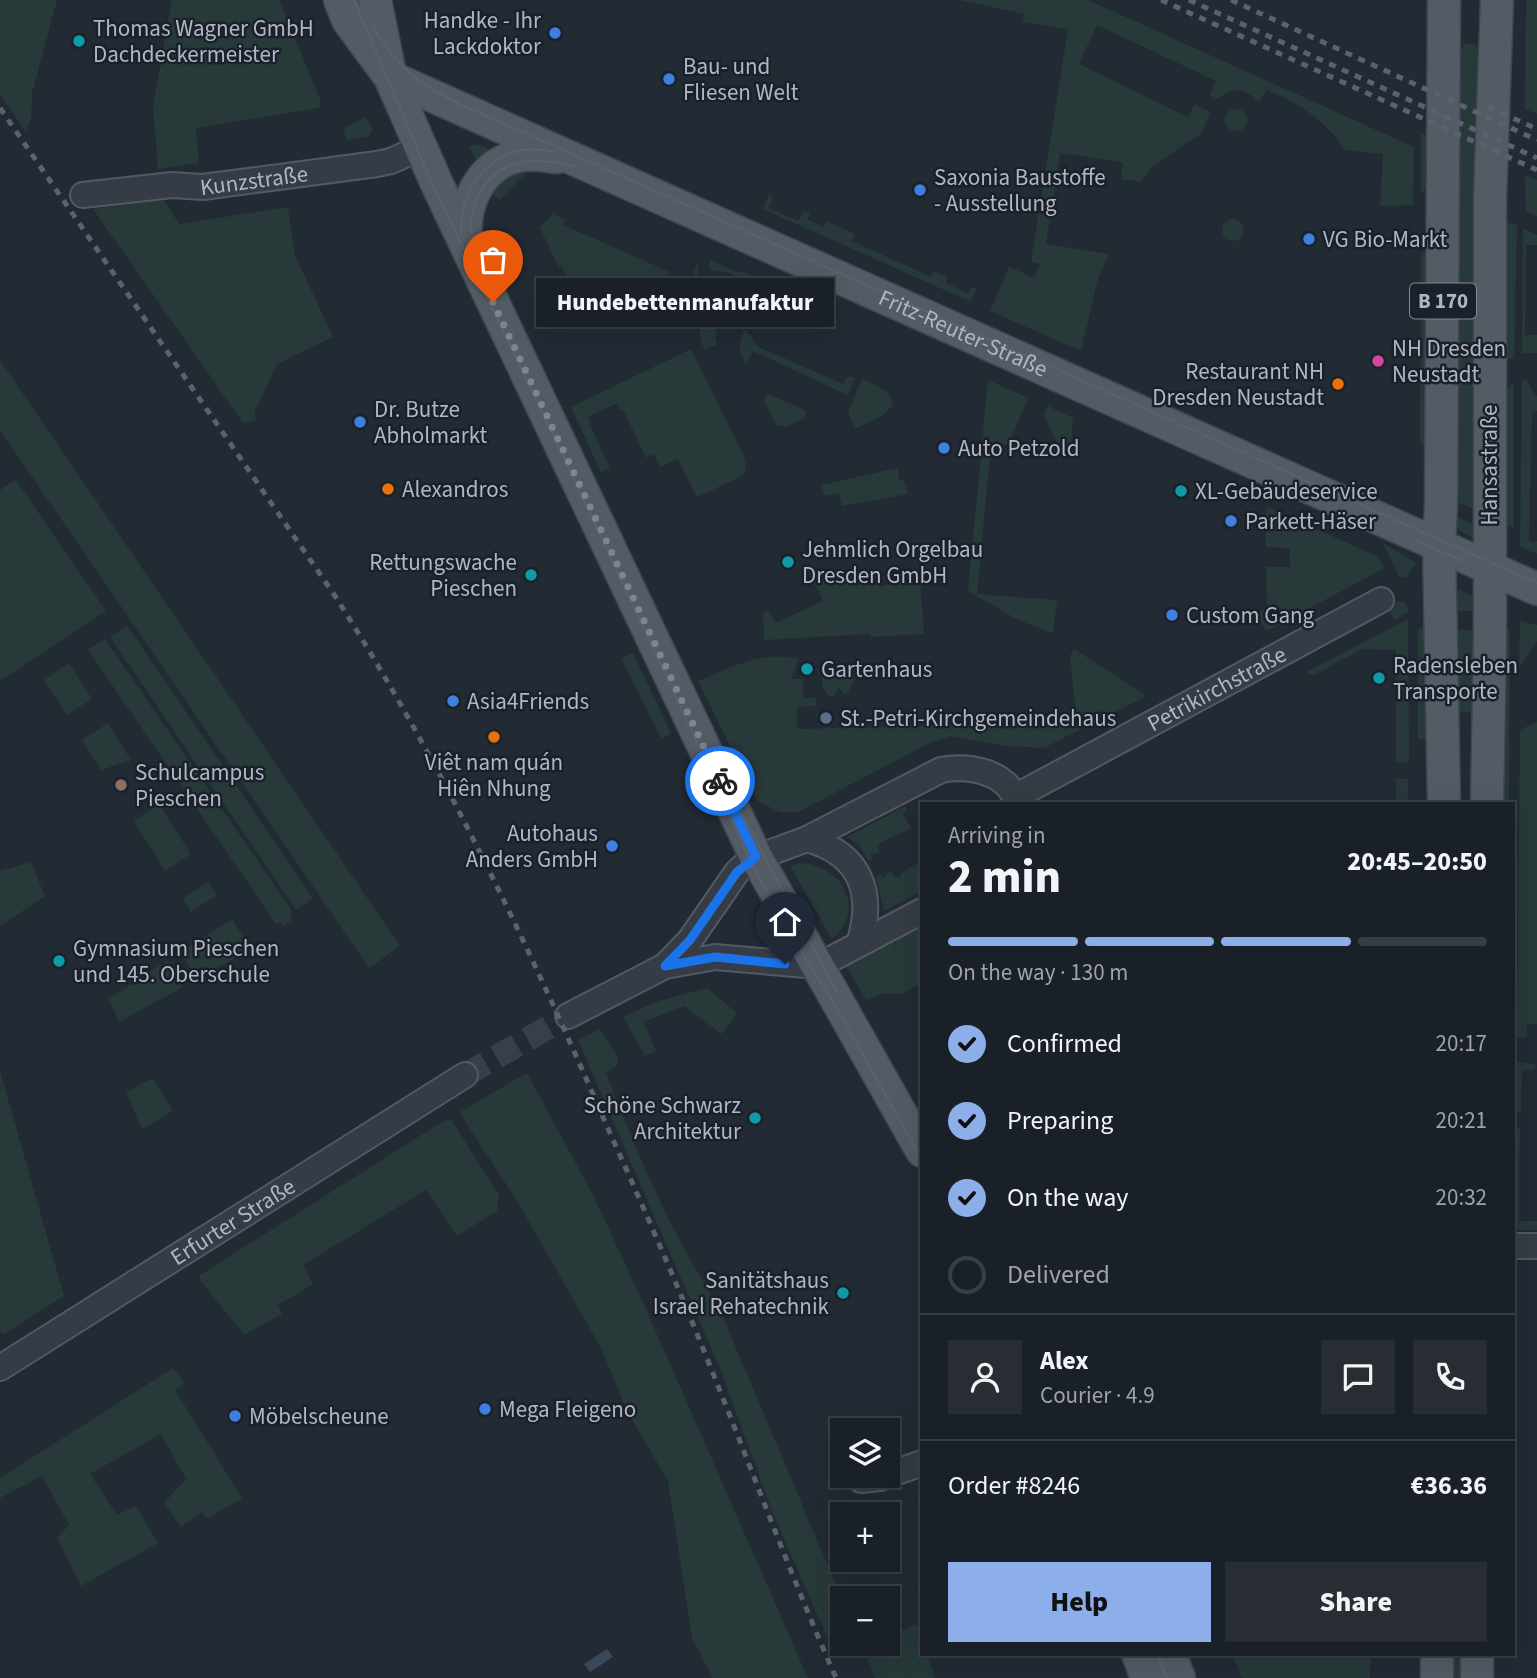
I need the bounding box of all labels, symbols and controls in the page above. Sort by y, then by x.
place label: Handke - Ihr Lackdoktor [424,4,542,63]
place label: Thomas Wagner GmbH Dachdeckermeister [93,12,314,71]
marker: Handke - Ihr Lackdoktor [547,25,563,41]
marker: Thomas Wagner GmbH Dachdeckermeister [71,33,87,49]
place label: Bau- und Fliesen Welt [683,50,799,109]
marker: Bau- und Fliesen Welt [661,71,677,87]
street label: Kunzstraße [198,157,310,204]
place label: Saxonia Baustoffe - Ausstellung [934,161,1106,220]
marker: Saxonia Baustoffe - Ausstellung [912,182,928,198]
place label: VG Bio-Markt [1323,223,1448,256]
pin [463,230,523,302]
marker: VG Bio-Markt [1301,231,1317,247]
icon: bag [474,241,512,279]
callout: Hundebettenmanufaktur [535,278,832,326]
street label: Fritz-Reuter-Straße [874,281,1053,385]
road number: B 170 [1410,284,1476,318]
text: Hundebettenmanufaktur [557,286,813,319]
place label: NH Dresden Neustadt [1392,332,1506,391]
marker: NH Dresden Neustadt [1370,353,1386,369]
place label: Restaurant NH Dresden Neustadt [1152,355,1324,414]
marker: Restaurant NH Dresden Neustadt [1330,376,1346,392]
place label: Dr. Butze Abholmarkt [374,393,488,452]
street label: Hansastraße [1473,404,1506,526]
marker: Dr. Butze Abholmarkt [352,414,368,430]
place label: Auto Petzold [958,432,1079,465]
marker: Auto Petzold [936,440,952,456]
place label: Alexandros [402,473,508,506]
place label: XL-Gebäudeservice [1195,475,1378,508]
marker: Alexandros [380,481,396,497]
marker: XL-Gebäudeservice [1173,483,1189,499]
place label: Parkett-Häser [1245,505,1377,538]
marker: Parkett-Häser [1223,513,1239,529]
place label: Jehmlich Orgelbau Dresden GmbH [802,533,983,592]
place label: Rettungswache Pieschen [369,546,517,605]
marker: Jehmlich Orgelbau Dresden GmbH [780,554,796,570]
marker: Rettungswache Pieschen [523,567,539,583]
place label: Custom Gang [1186,599,1315,632]
marker: Custom Gang [1164,607,1180,623]
street label: Petrikirchstraße [1141,638,1292,739]
place label: Radensleben Transporte [1393,649,1518,708]
place label: Gartenhaus [821,653,932,686]
marker: Gartenhaus [799,661,815,677]
marker: Radensleben Transporte [1371,670,1387,686]
place label: Asia4Friends [467,685,589,718]
marker: Asia4Friends [445,693,461,709]
place label: St.-Petri-Kirchgemeindehaus [840,702,1116,735]
marker: St.-Petri-Kirchgemeindehaus [818,710,834,726]
marker: Viêt nam quán Hiên Nhung [486,729,502,745]
place label: Viêt nam quán Hiên Nhung [425,746,563,805]
courier [685,746,755,816]
place label: Schulcampus Pieschen [135,756,265,815]
icon: bike [701,762,739,800]
marker: Schulcampus Pieschen [113,777,129,793]
place label: Autohaus Anders GmbH [466,817,598,876]
text: Arriving in [948,819,1046,852]
marker: Autohaus Anders GmbH [604,838,620,854]
text: 20:45–20:50 [1347,843,1487,880]
text: 2 min [948,845,1061,910]
pin [755,892,815,964]
icon: home [766,903,804,941]
place label: Gymnasium Pieschen und 145. Oberschule [73,932,279,991]
marker: Gymnasium Pieschen und 145. Oberschule [51,953,67,969]
text: On the way · 130 m [948,956,1128,989]
icon: check [948,1025,986,1063]
text: Confirmed [1007,1025,1122,1062]
text: 20:17 [1436,1027,1487,1060]
place label: Schöne Schwarz Architektur [584,1089,742,1148]
icon: check [948,1102,986,1140]
text: Preparing [1007,1102,1113,1139]
text: 20:21 [1436,1104,1487,1137]
marker: Schöne Schwarz Architektur [747,1110,763,1126]
street label: Erfurter Straße [164,1170,302,1273]
icon: check [948,1179,986,1217]
text: On the way [1007,1179,1128,1216]
text: 20:32 [1436,1181,1487,1214]
text: Delivered [1007,1256,1110,1293]
place label: Sanitätshaus Israel Rehatechnik [653,1264,830,1323]
marker: Sanitätshaus Israel Rehatechnik [835,1285,851,1301]
button: person [948,1340,1022,1414]
button: chat [1321,1340,1395,1414]
button: phone [1413,1340,1487,1414]
text: Alex [1040,1342,1089,1379]
text: Courier · 4.9 [1040,1379,1155,1412]
place label: Mega Fleigeno [499,1393,636,1426]
place label: Möbelscheune [249,1400,389,1433]
marker: Mega Fleigeno [477,1401,493,1417]
marker: Möbelscheune [227,1408,243,1424]
map controls [830,1418,900,1656]
button: layers [830,1418,900,1488]
text: Order #8246 [948,1467,1080,1504]
text: €36.36 [1411,1467,1487,1504]
button: + [830,1502,900,1572]
button: Help [948,1562,1211,1642]
button: Share [1225,1562,1487,1642]
button: − [830,1586,900,1656]

